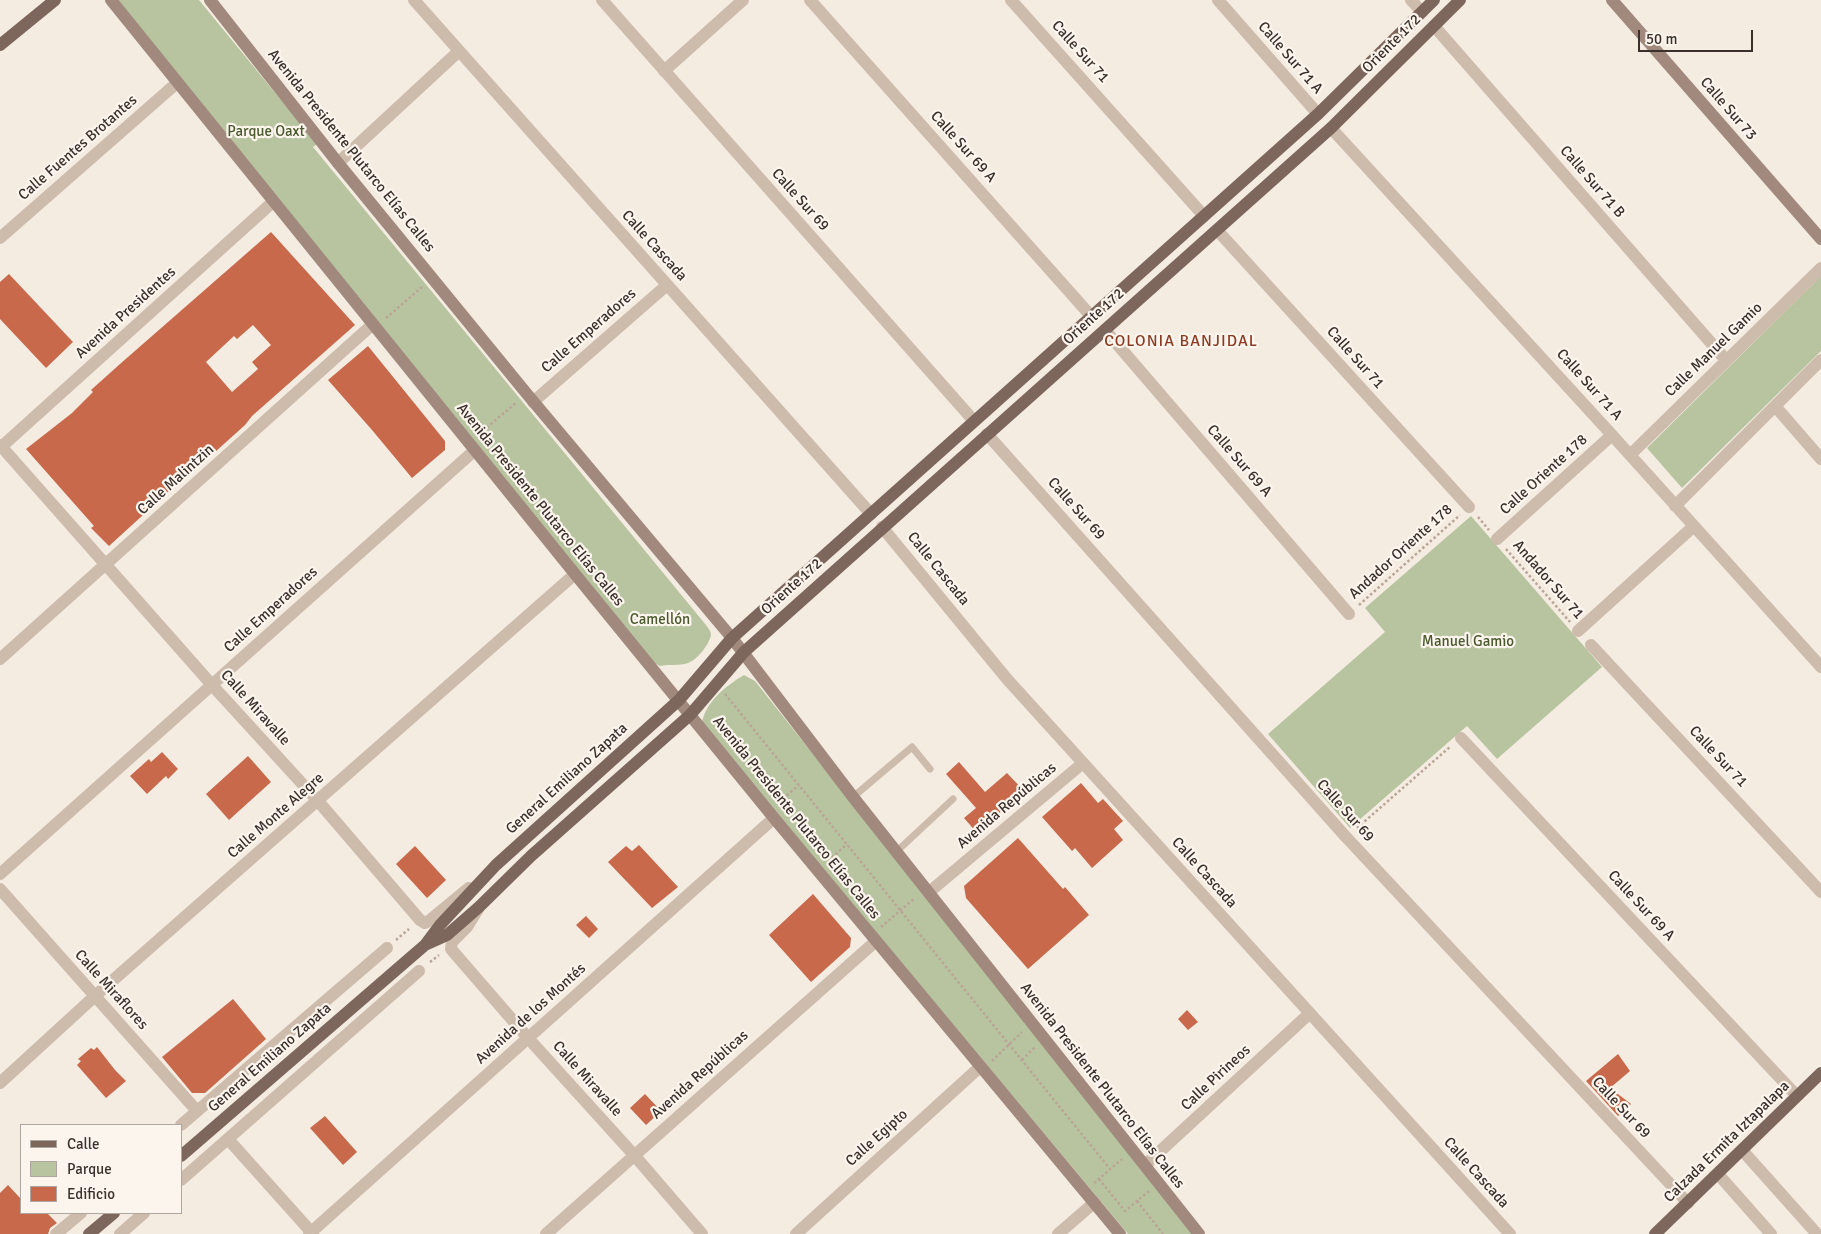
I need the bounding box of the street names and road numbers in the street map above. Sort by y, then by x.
street label: Oriente 172 [1359,11,1425,77]
street label: Calle Sur 71 [1047,17,1113,87]
street label: Calle Sur 71 A [1254,18,1326,98]
street label: Avenida Presidente Plutarco Elías Calles [263,46,439,256]
street label: Calle Sur 73 [1696,74,1760,144]
street label: Calle Fuentes Brotantes [15,91,141,205]
street label: Calle Sur 69 A [926,108,1000,186]
street label: Calle Sur 71 B [1556,142,1628,222]
street label: Calle Sur 69 [767,165,833,235]
street label: Calle Cascada [617,207,691,285]
street label: Avenida Presidentes [72,263,180,363]
street label: Calle Emperadores [538,285,640,377]
street label: Oriente 172 [1060,285,1128,349]
street label: Calle Manuel Gamio [1662,299,1766,401]
street label: Calle Sur 71 [1322,323,1388,393]
street label: Calle Sur 71 A [1552,346,1626,424]
street label: Avenida Presidente Plutarco Elías Calles [452,400,628,610]
street label: Calle Sur 69 A [1203,421,1275,501]
street label: Calle Oriente 178 [1497,431,1591,519]
street label: Calle Malintzin [134,441,218,519]
street label: Calle Sur 69 [1043,474,1109,544]
street label: Andador Oriente 178 [1346,501,1456,603]
street label: Calle Cascada [903,529,973,609]
street label: Andador Sur 71 [1509,537,1587,623]
street label: Oriente 172 [758,555,826,619]
street label: Calle Emperadores [220,563,322,657]
street label: Calle Miravalle [216,667,294,749]
street label: Avenida Presidente Plutarco Elías Calles [708,713,884,923]
street label: General Emiliano Zapata [502,720,632,838]
street label: Calle Sur 71 [1685,723,1751,791]
street label: Avenida Repúblicas [954,759,1060,853]
street label: Calle Monte Alegre [224,769,328,863]
street label: Calle Sur 69 [1312,776,1378,846]
street label: Calle Cascada [1167,834,1241,912]
street label: Calle Sur 69 A [1604,867,1678,945]
street label: Calle Miraflores [70,946,152,1034]
street label: Avenida de los Montés [472,960,590,1068]
street label: Avenida Presidente Plutarco Elías Calles [1016,980,1188,1192]
street label: General Emiliano Zapata [205,1000,335,1116]
street label: Avenida Repúblicas [648,1027,752,1123]
street label: Calle Miravalle [548,1038,626,1120]
street label: Calle Pirineos [1178,1041,1254,1115]
street label: Calle Sur 69 [1588,1074,1654,1142]
street label: Calzada Ermita Iztapalapa [1660,1077,1794,1207]
street label: Calle Egipto [842,1106,912,1170]
street label: Calle Cascada [1439,1134,1513,1212]

